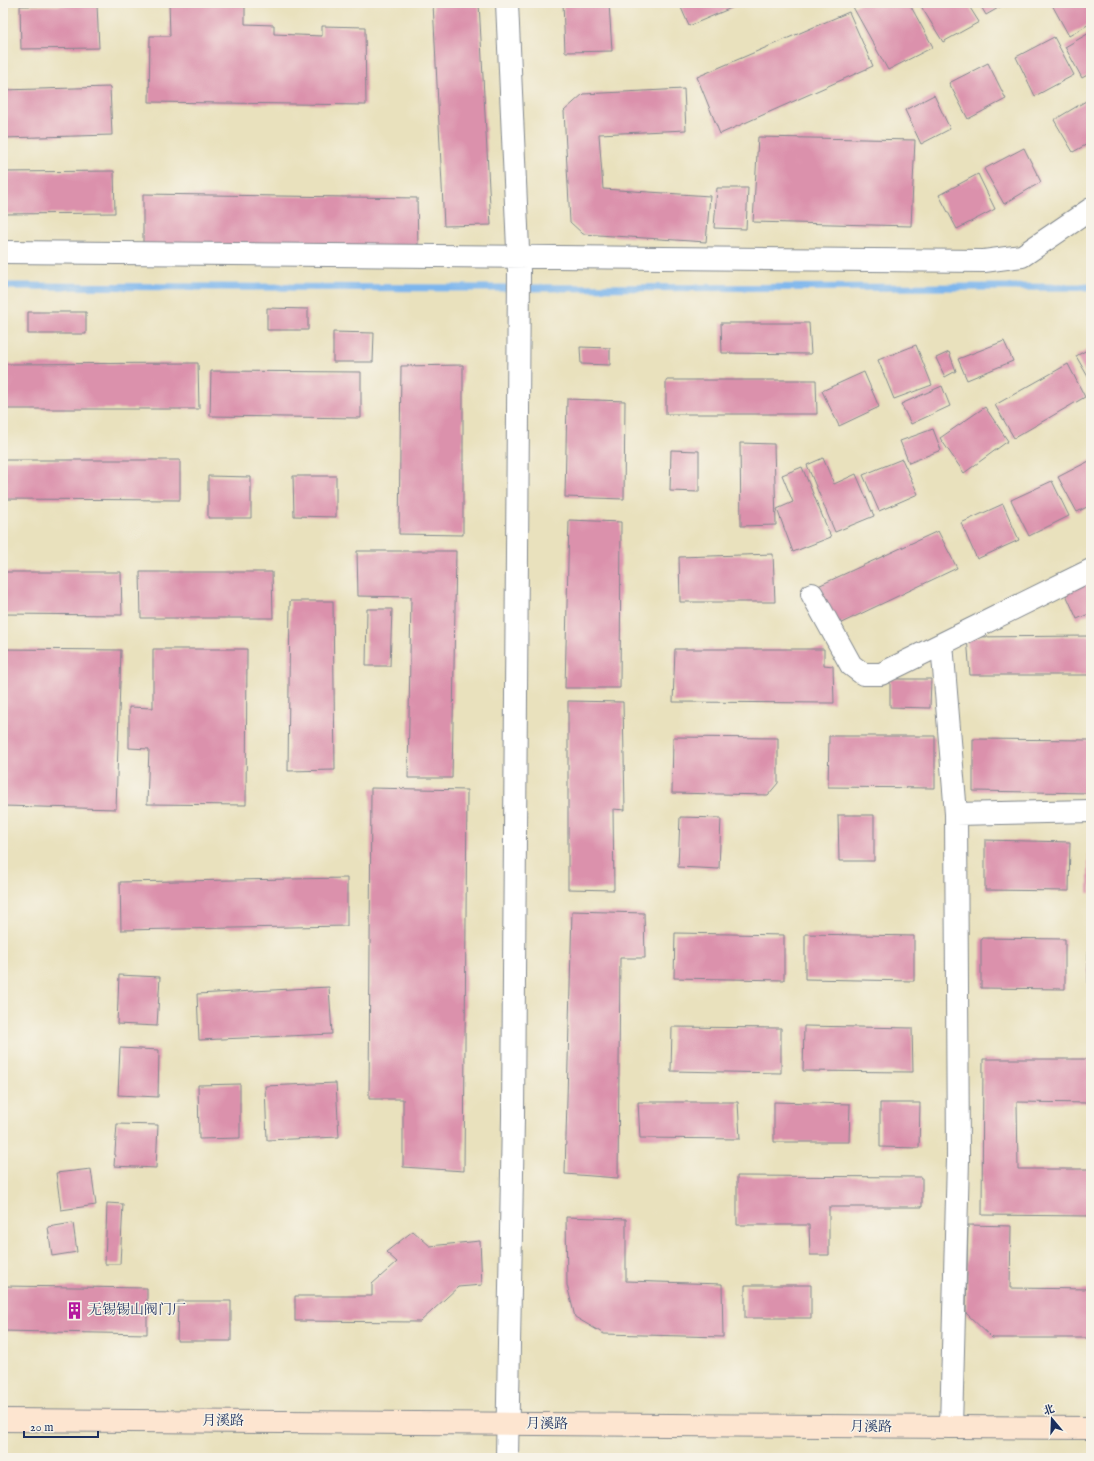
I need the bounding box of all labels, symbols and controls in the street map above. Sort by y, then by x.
building icon: 无锡锡山阀门厂 [65,1300,85,1320]
place label: 无锡锡山阀门厂 [88,1301,186,1319]
north arrow [1032,1399,1072,1439]
text: 北 [1042,1402,1057,1419]
street label: 月溪路 [202,1412,244,1430]
scale bar [24,1413,98,1439]
street label: 月溪路 [526,1415,568,1433]
street label: 月溪路 [850,1418,892,1436]
text: 20 m [30,1420,53,1435]

